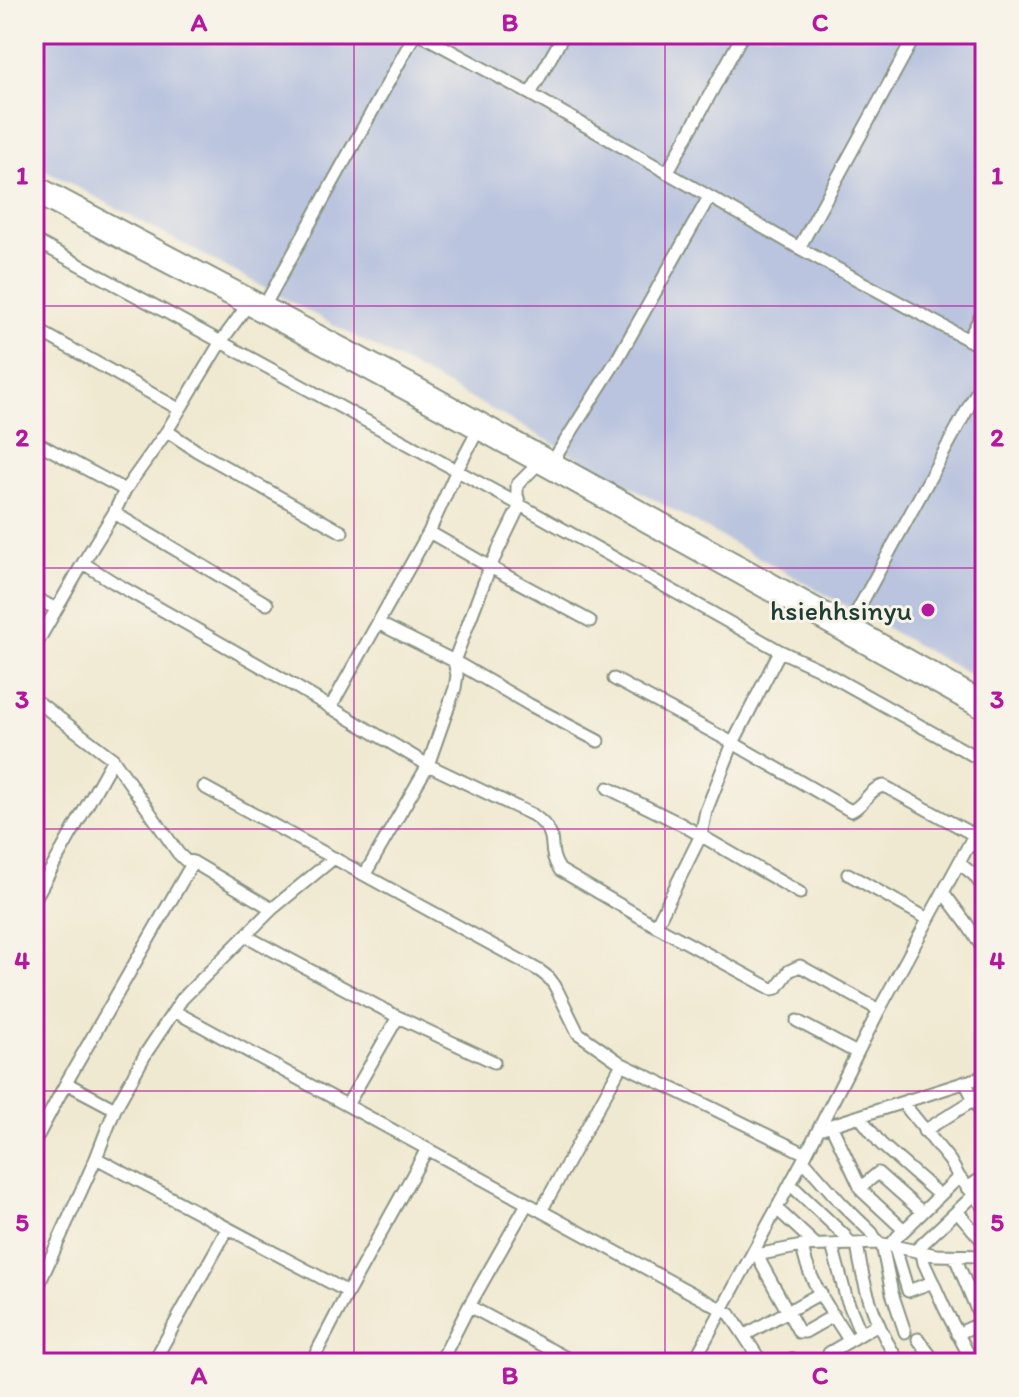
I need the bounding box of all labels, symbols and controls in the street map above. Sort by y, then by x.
text: A [190,6,208,38]
text: B [502,6,519,38]
text: C [812,6,829,38]
text: 1 [16,159,28,191]
text: 1 [991,159,1003,191]
text: 2 [15,421,29,453]
text: 2 [990,421,1004,453]
place label: hsiehhsinyu [770,593,912,627]
marker: hsiehhsinyu [919,601,937,619]
text: 3 [15,683,29,715]
text: 3 [990,683,1004,715]
text: 4 [14,944,30,976]
text: 4 [989,944,1005,976]
text: 5 [15,1206,29,1238]
text: 5 [990,1206,1004,1238]
text: A [190,1359,208,1391]
text: B [502,1359,519,1391]
text: C [812,1359,829,1391]

